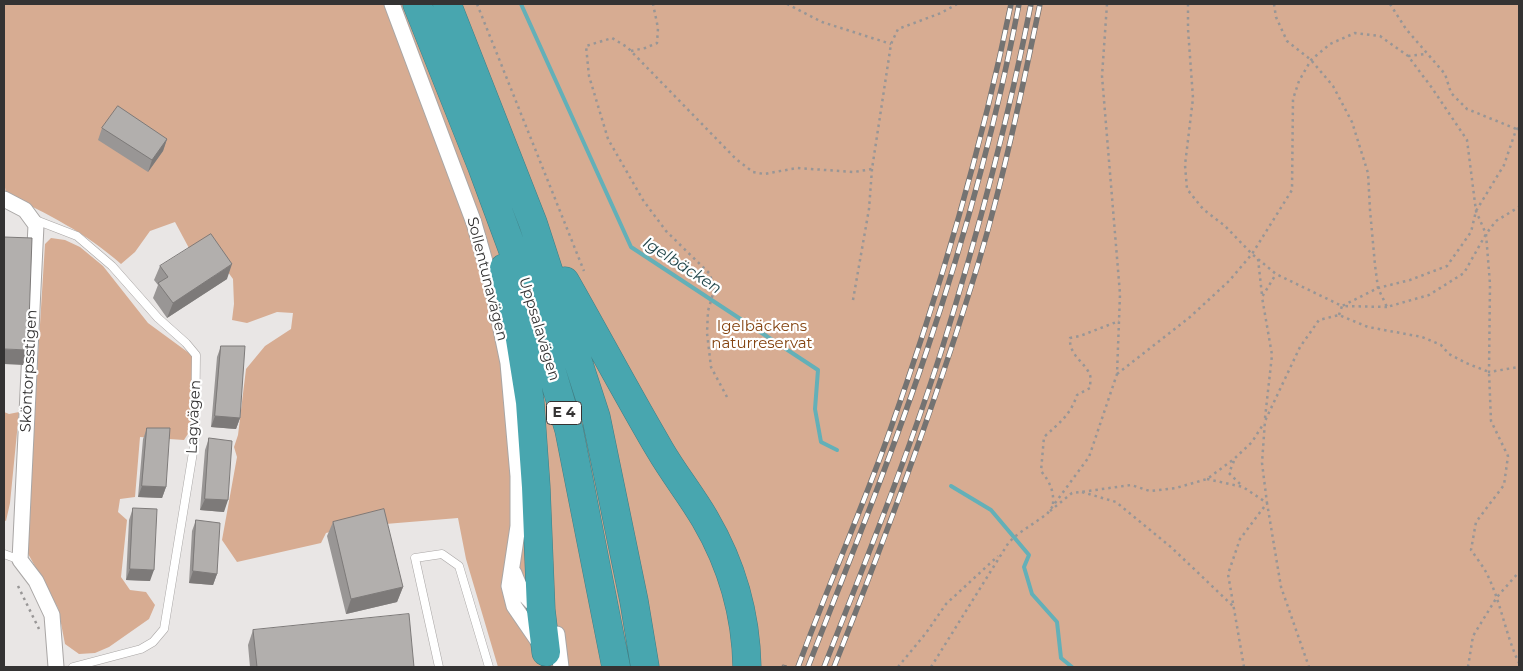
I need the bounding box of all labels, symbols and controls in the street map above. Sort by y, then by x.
street label: Sollentunavägen [463,215,511,343]
water label: Igelbäcken [639,233,725,299]
street label: Uppsalavägen [515,275,563,383]
street label: Sköntorpsstigen [17,309,41,433]
park label: Igelbäckens naturreservat [711,318,813,353]
street label: Lagvägen [183,380,205,454]
road number: E 4 [546,402,582,424]

